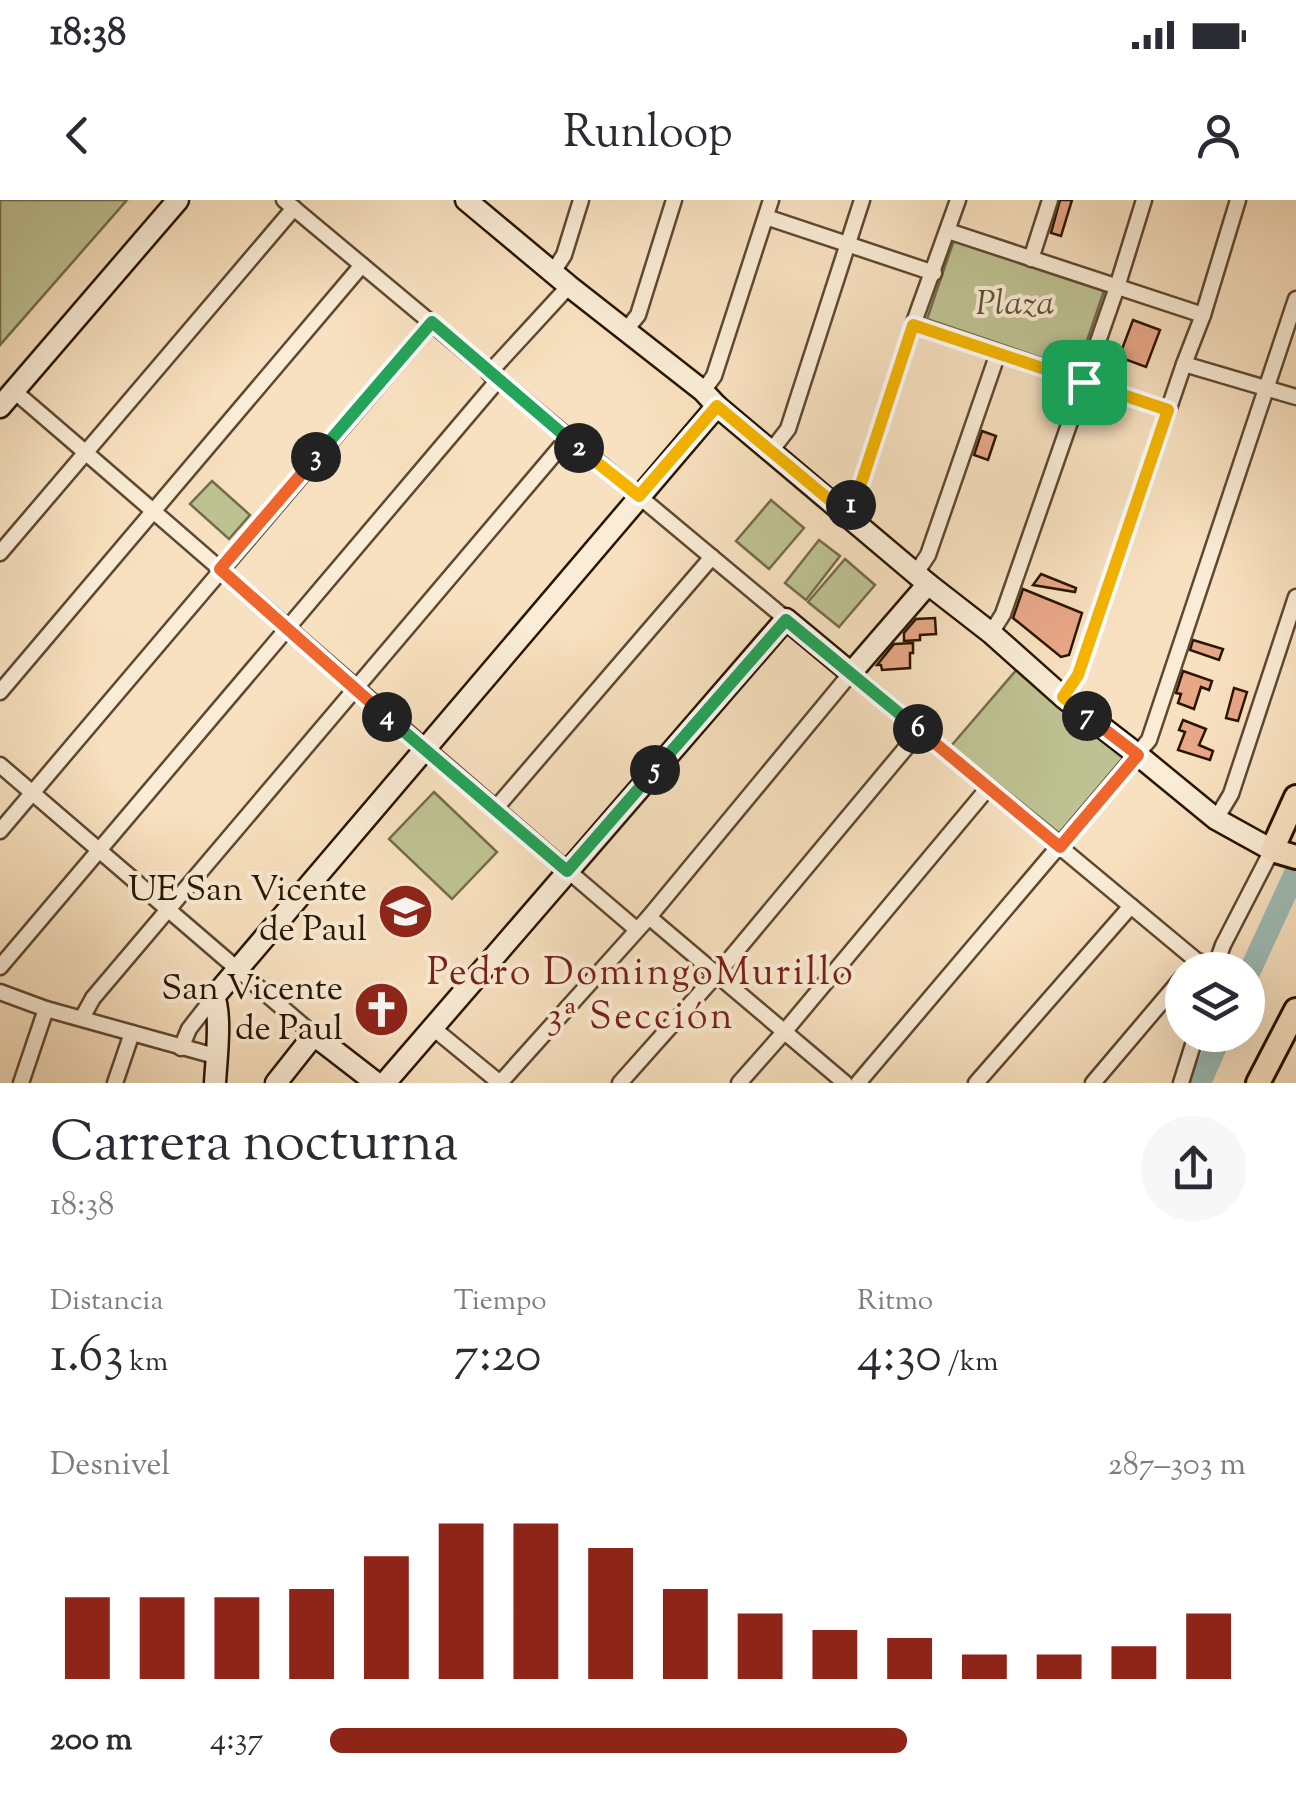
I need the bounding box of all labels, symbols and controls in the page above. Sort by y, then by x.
text: 18:38 [50,8,126,62]
text: Runloop [563,103,733,168]
icon: back [50,108,105,163]
icon: person [1191,108,1246,163]
park label: Plaza [976,280,1054,331]
pin [1042,340,1127,425]
icon: arrive [1057,355,1112,410]
pin: 2 [554,423,604,473]
text: 2 [572,428,586,468]
pin: 3 [291,432,341,482]
text: 3 [310,437,322,477]
pin: 1 [826,480,876,530]
text: 1 [846,485,856,525]
pin: 7 [1062,691,1112,741]
pin: 4 [362,692,412,742]
text: 7 [1080,696,1094,736]
text: 4 [380,697,394,737]
pin: 6 [893,704,943,754]
text: 6 [911,709,925,749]
pin: 5 [630,745,680,795]
text: 5 [650,750,660,790]
place label: UE San Vicente de Paul [128,866,367,957]
school or university icon: UE San Vicente de Paul [376,881,436,941]
district label: Pedro DomingoMurillo 3ª Sección [427,948,855,1046]
map controls [1165,952,1265,1052]
button: layers [1165,952,1265,1052]
place label: San Vicente de Paul [161,965,343,1056]
church icon: San Vicente de Paul [352,980,412,1040]
text: Carrera nocturna [50,1106,458,1185]
button: share [1141,1116,1246,1221]
text: 18:38 [50,1183,114,1229]
text: Distancia [50,1282,163,1322]
text: Tiempo [454,1282,547,1322]
text: Ritmo [857,1282,933,1322]
text: 1.63 [50,1322,124,1394]
text: 7:20 [454,1322,542,1394]
text: 4:30 [857,1322,942,1394]
text: km [124,1343,168,1383]
text: /km [942,1343,998,1383]
text: Desnivel [50,1443,170,1489]
text: 287–303 m [1108,1443,1246,1489]
text: 200 m [50,1718,132,1764]
text: 4:37 [210,1718,263,1764]

